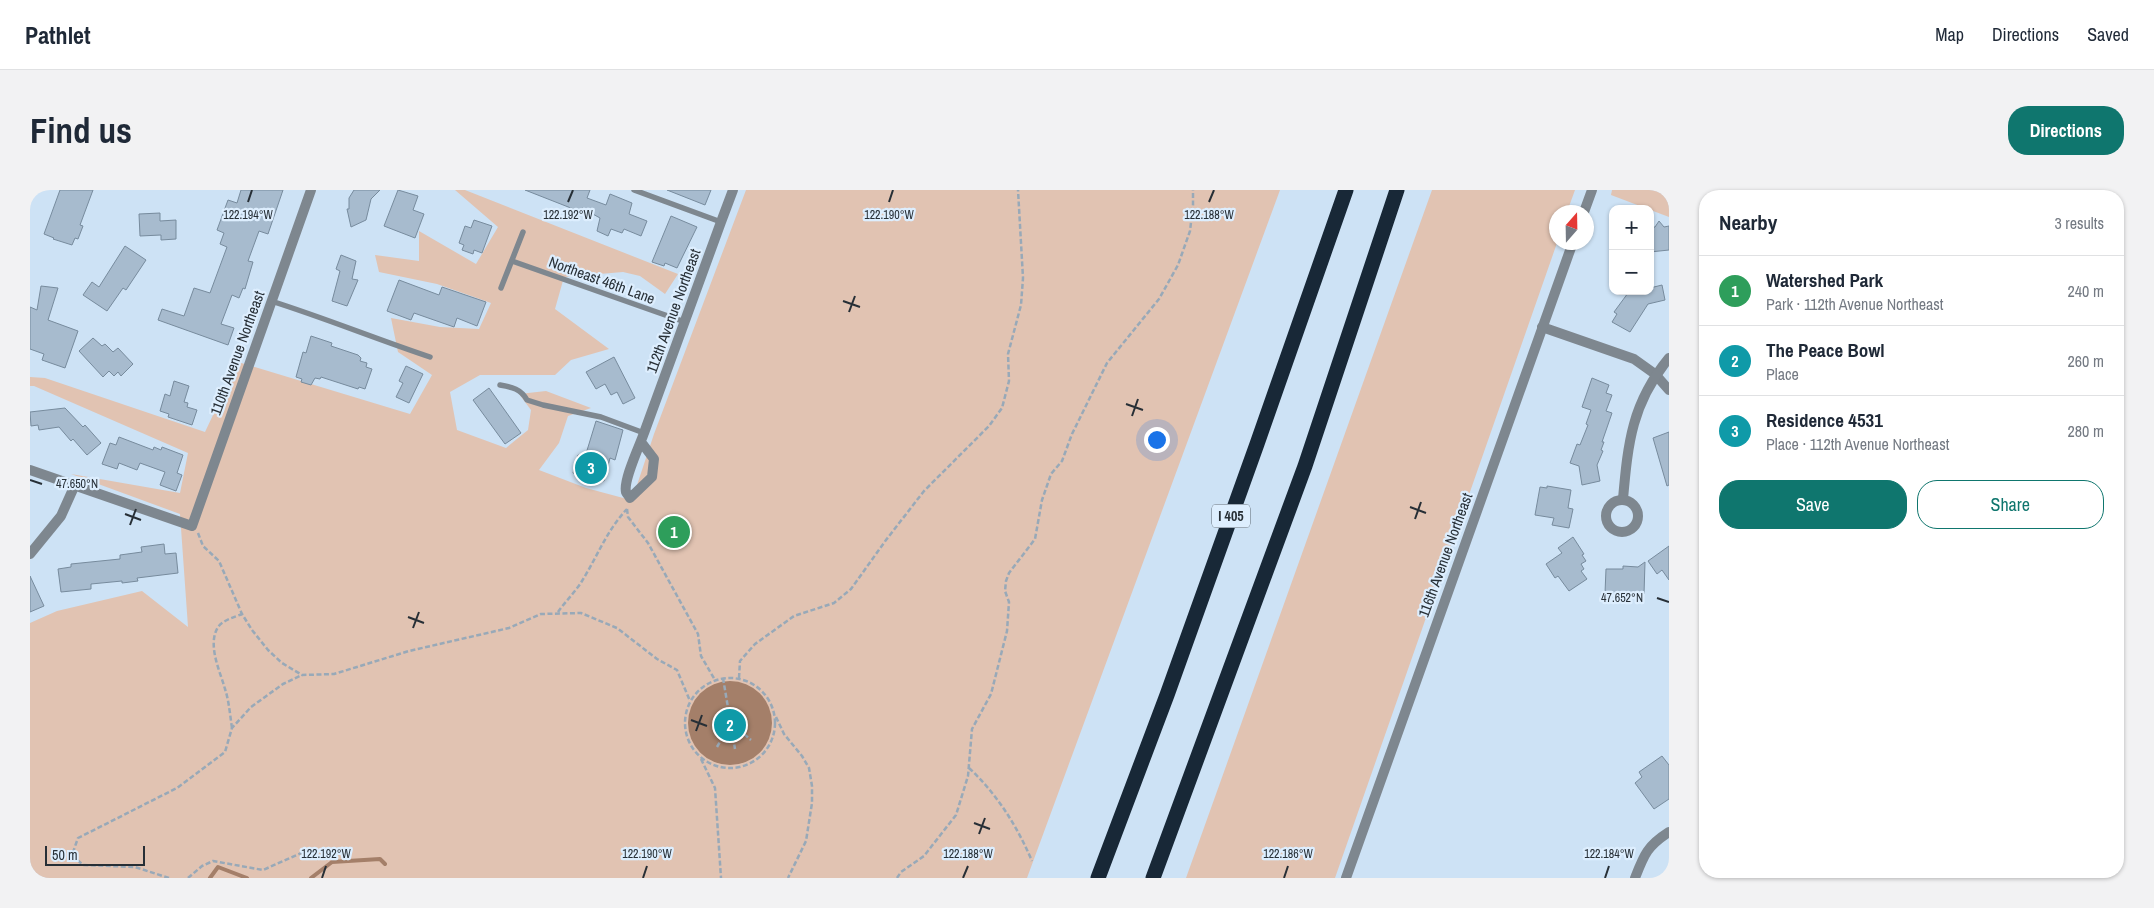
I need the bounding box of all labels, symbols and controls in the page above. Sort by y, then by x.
text: Pathlet [25,19,91,51]
text: Map [1935,22,1964,47]
text: Directions [1992,22,2059,47]
text: Saved [2087,22,2129,47]
button: Directions [2008,106,2124,155]
text: Find us [30,107,132,154]
north arrow [1549,205,1594,250]
map controls [1609,205,1654,295]
button: + [1609,205,1654,250]
text: 122.194°W [223,207,274,223]
text: 122.192°W [543,207,594,223]
text: 122.190°W [864,207,915,223]
text: 122.188°W [1184,207,1235,223]
text: Nearby [1719,208,1777,237]
text: 3 results [2054,212,2104,234]
street label: 112th Avenue Northeast [641,245,705,376]
button: − [1609,250,1654,295]
street label: Northeast 46th Lane [546,251,658,309]
text: Watershed Park [1766,267,1883,293]
text: 1 [1731,280,1739,302]
text: 240 m [2068,280,2104,302]
street label: 110th Avenue Northeast [205,287,269,418]
text: Park · 112th Avenue Northeast [1766,293,1944,315]
text: The Peace Bowl [1766,337,1885,363]
text: 2 [1731,350,1739,372]
text: 260 m [2068,350,2104,372]
text: Place [1766,363,1799,385]
text: Residence 4531 [1766,407,1883,433]
text: 3 [1731,420,1739,442]
text: 280 m [2068,420,2104,442]
your location [1144,427,1170,453]
text: Place · 112th Avenue Northeast [1766,433,1949,455]
pin: 3 [575,449,607,487]
text: 47.650°N [56,476,98,492]
button: Save [1719,480,1907,529]
button: Share [1917,480,2104,529]
street label: 116th Avenue Northeast [1413,489,1477,620]
road number: I 405 [1212,504,1250,528]
pin: 1 [658,513,690,551]
text: 47.652°N [1601,590,1643,606]
pin: 2 [714,706,746,744]
scale bar [45,843,145,866]
text: 50 m [52,846,78,864]
text: 122.192°W [301,846,352,862]
text: 122.190°W [622,846,673,862]
text: 122.188°W [943,846,994,862]
text: 122.186°W [1263,846,1314,862]
text: 122.184°W [1584,846,1635,862]

